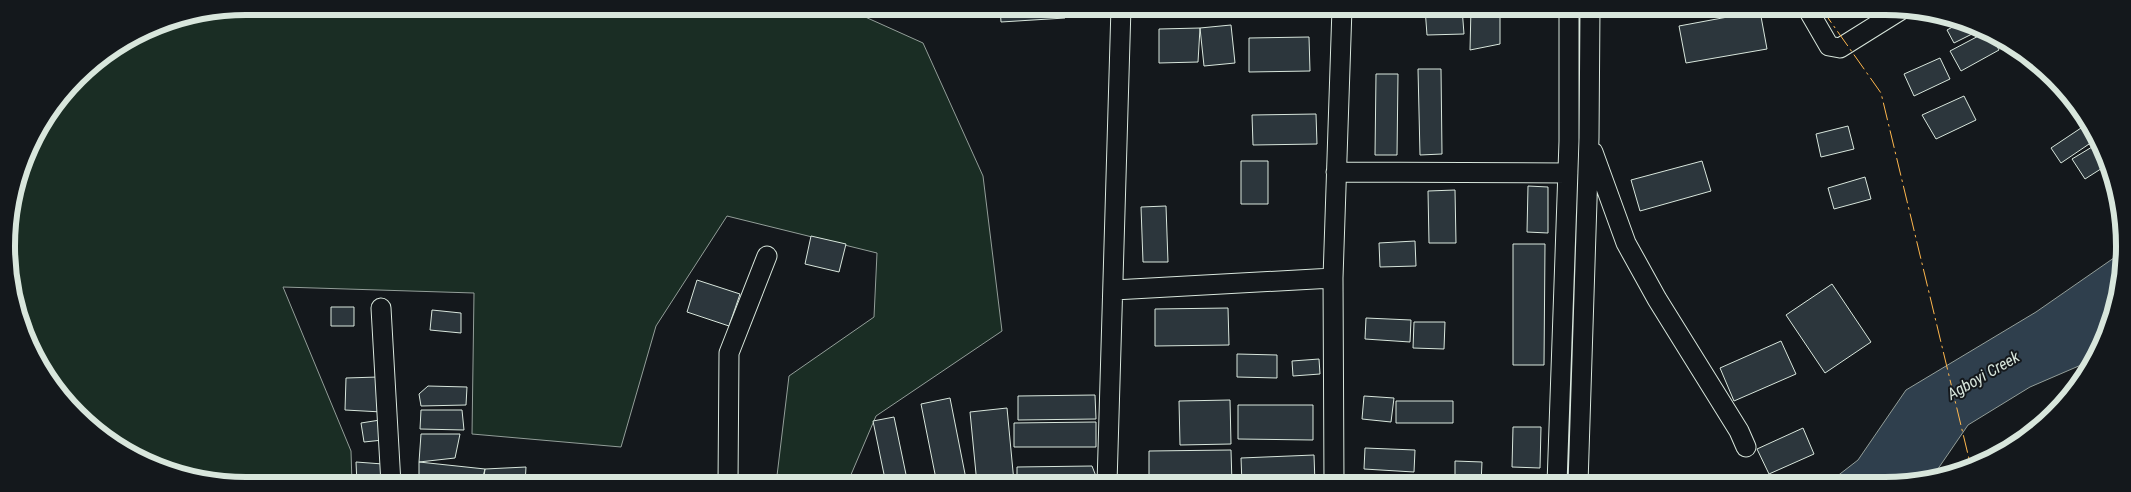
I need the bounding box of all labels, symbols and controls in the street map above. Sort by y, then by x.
water label: Agboyi Creek [1943,347,2024,404]

